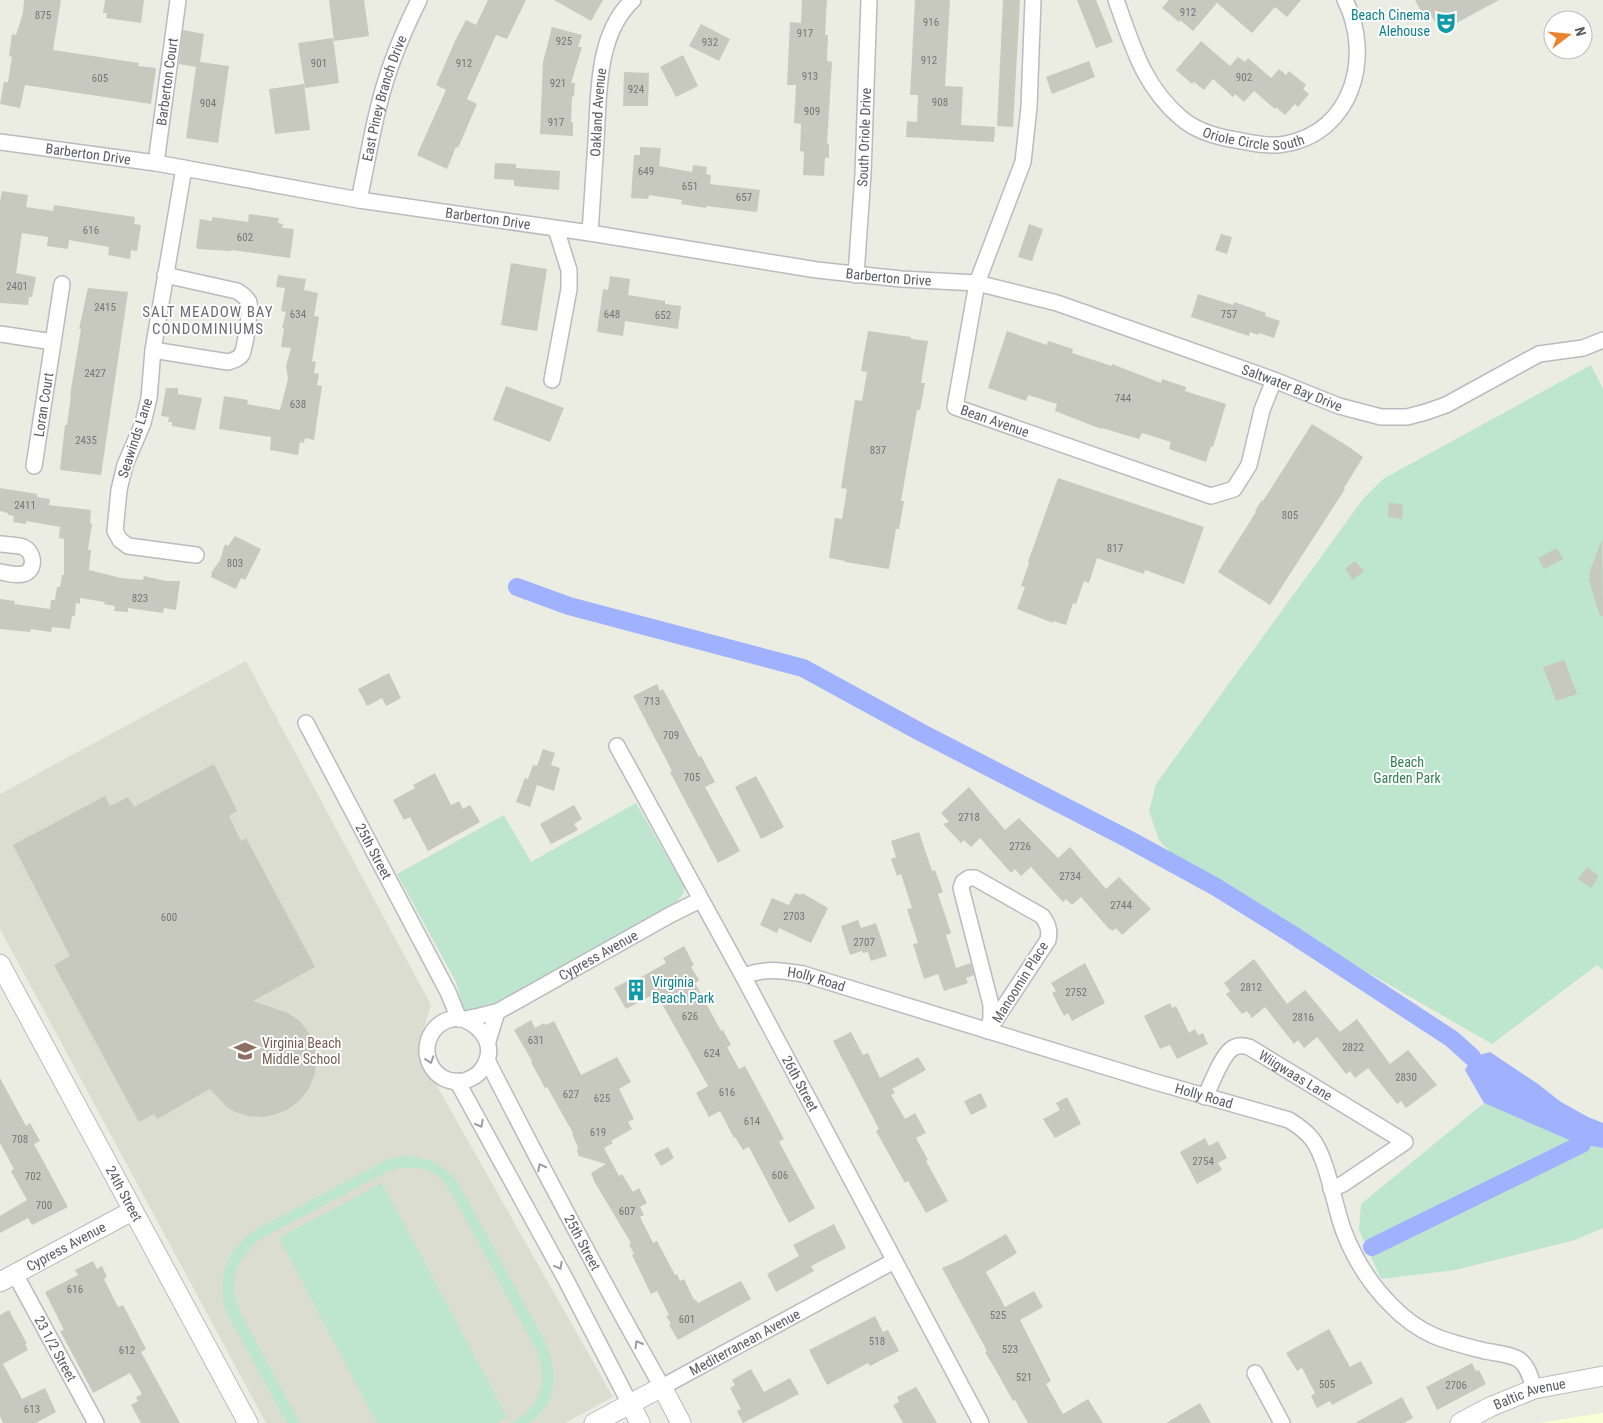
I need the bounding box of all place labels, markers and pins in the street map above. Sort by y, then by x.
place label: Beach Cinema Alehouse [1351,7,1430,39]
theatre icon: Beach Cinema Alehouse [1433,10,1459,36]
place label: Virginia Beach Park [652,974,715,1006]
building icon: Virginia Beach Park [623,977,649,1003]
place label: Virginia Beach Middle School [262,1035,341,1067]
school or university icon: Virginia Beach Middle School [232,1038,258,1064]

